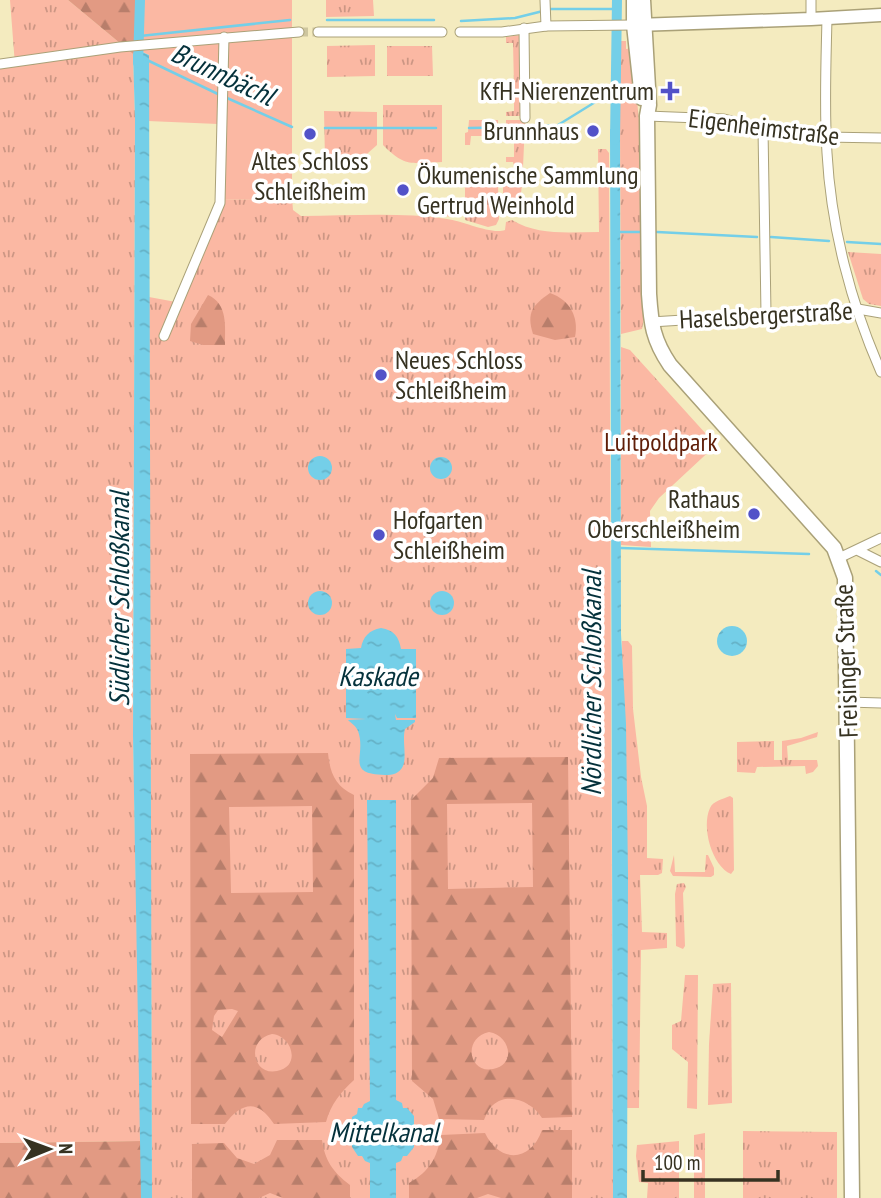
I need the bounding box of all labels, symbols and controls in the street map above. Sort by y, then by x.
water label: Brunnbächl [166,34,283,115]
place label: KfH-Nierenzentrum [480,74,654,107]
marker: KfH-Nierenzentrum [660,81,680,101]
street label: Eigenheimstraße [687,101,841,152]
place label: Brunnhaus [484,114,579,147]
marker: Brunnhaus [585,123,601,139]
marker: Altes Schloss Schleißheim [302,126,318,142]
place label: Altes Schloss Schleißheim [251,144,369,207]
place label: Ökumenische Sammlung Gertrud Weinhold [417,158,638,221]
marker: Ökumenische Sammlung Gertrud Weinhold [395,182,411,198]
street label: Haselsbergerstraße [678,293,854,336]
place label: Neues Schloss Schleißheim [395,343,523,406]
marker: Neues Schloss Schleißheim [373,367,389,383]
park label: Luitpoldpark [604,425,718,458]
place label: Rathaus Oberschleißheim [587,482,740,545]
water label: Südlicher Schloßkanal [100,489,137,706]
place label: Hofgarten Schleißheim [393,503,505,566]
marker: Rathaus Oberschleißheim [746,506,762,522]
marker: Hofgarten Schleißheim [371,527,387,543]
water label: Nördlicher Schloßkanal [572,568,609,796]
street label: Freisinger Straße [826,584,865,739]
water label: Kaskade [338,657,420,694]
water label: Mittelkanal [329,1113,441,1150]
north arrow [14,1114,84,1184]
scale bar [643,1138,778,1182]
text: N [54,1143,78,1154]
text: 100 m [654,1149,700,1176]

